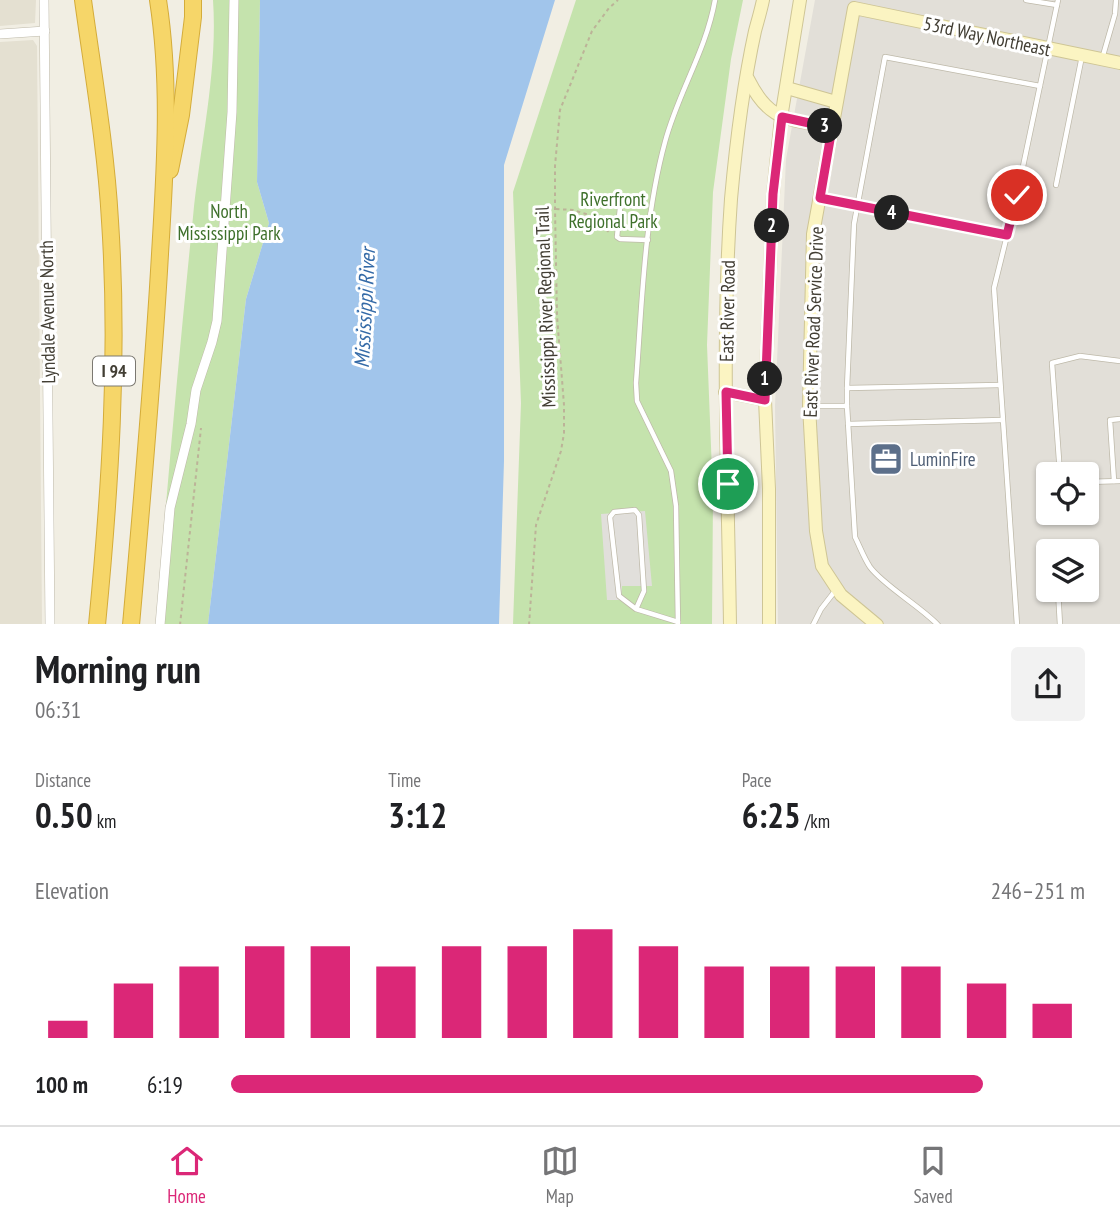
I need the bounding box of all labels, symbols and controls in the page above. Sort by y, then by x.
street label: 53rd Way Northeast [921,11,1054,61]
pin: 3 [808,108,842,144]
text: 3 [820,113,829,137]
pin [987,165,1047,225]
icon: check [998,176,1036,214]
park label: Riverfront Regional Park [568,187,658,233]
pin: 4 [874,196,910,230]
park label: North Mississippi Park [177,199,281,245]
text: 4 [887,200,896,224]
street label: Mississippi River Regional Trail [529,205,561,408]
pin: 2 [754,208,790,244]
text: 2 [767,213,776,237]
street label: East River Road Service Drive [798,226,828,418]
street label: Lyndale Avenue North [34,240,60,384]
water label: Mississippi River [348,244,381,369]
street label: East River Road [714,260,740,362]
road number: I 94 [93,356,135,386]
pin: 1 [748,362,782,396]
text: 1 [760,366,769,390]
office icon: LuminFire [867,440,905,478]
place label: LuminFire [910,447,976,471]
pin [698,454,758,514]
map controls [1036,462,1099,602]
button: locate [1036,462,1099,525]
icon: arrive [709,465,747,503]
button: layers [1036,539,1099,602]
text: Morning run [35,644,201,693]
button: share [1011,647,1085,721]
text: 06:31 [35,695,81,724]
text: Distance [35,768,91,792]
text: Time [388,768,421,792]
text: Pace [742,768,772,792]
text: 0.50 [35,792,93,838]
text: 3:12 [388,792,447,838]
text: 6:25 [742,792,801,838]
text: km [93,809,116,833]
text: /km [801,809,830,833]
text: Elevation [35,876,109,905]
text: 246–251 m [991,876,1085,905]
text: 100 m [35,1070,88,1099]
text: 6:19 [147,1070,183,1099]
tab: Home [167,1142,206,1208]
tab: Map [541,1142,579,1208]
tab: Saved [913,1142,953,1208]

